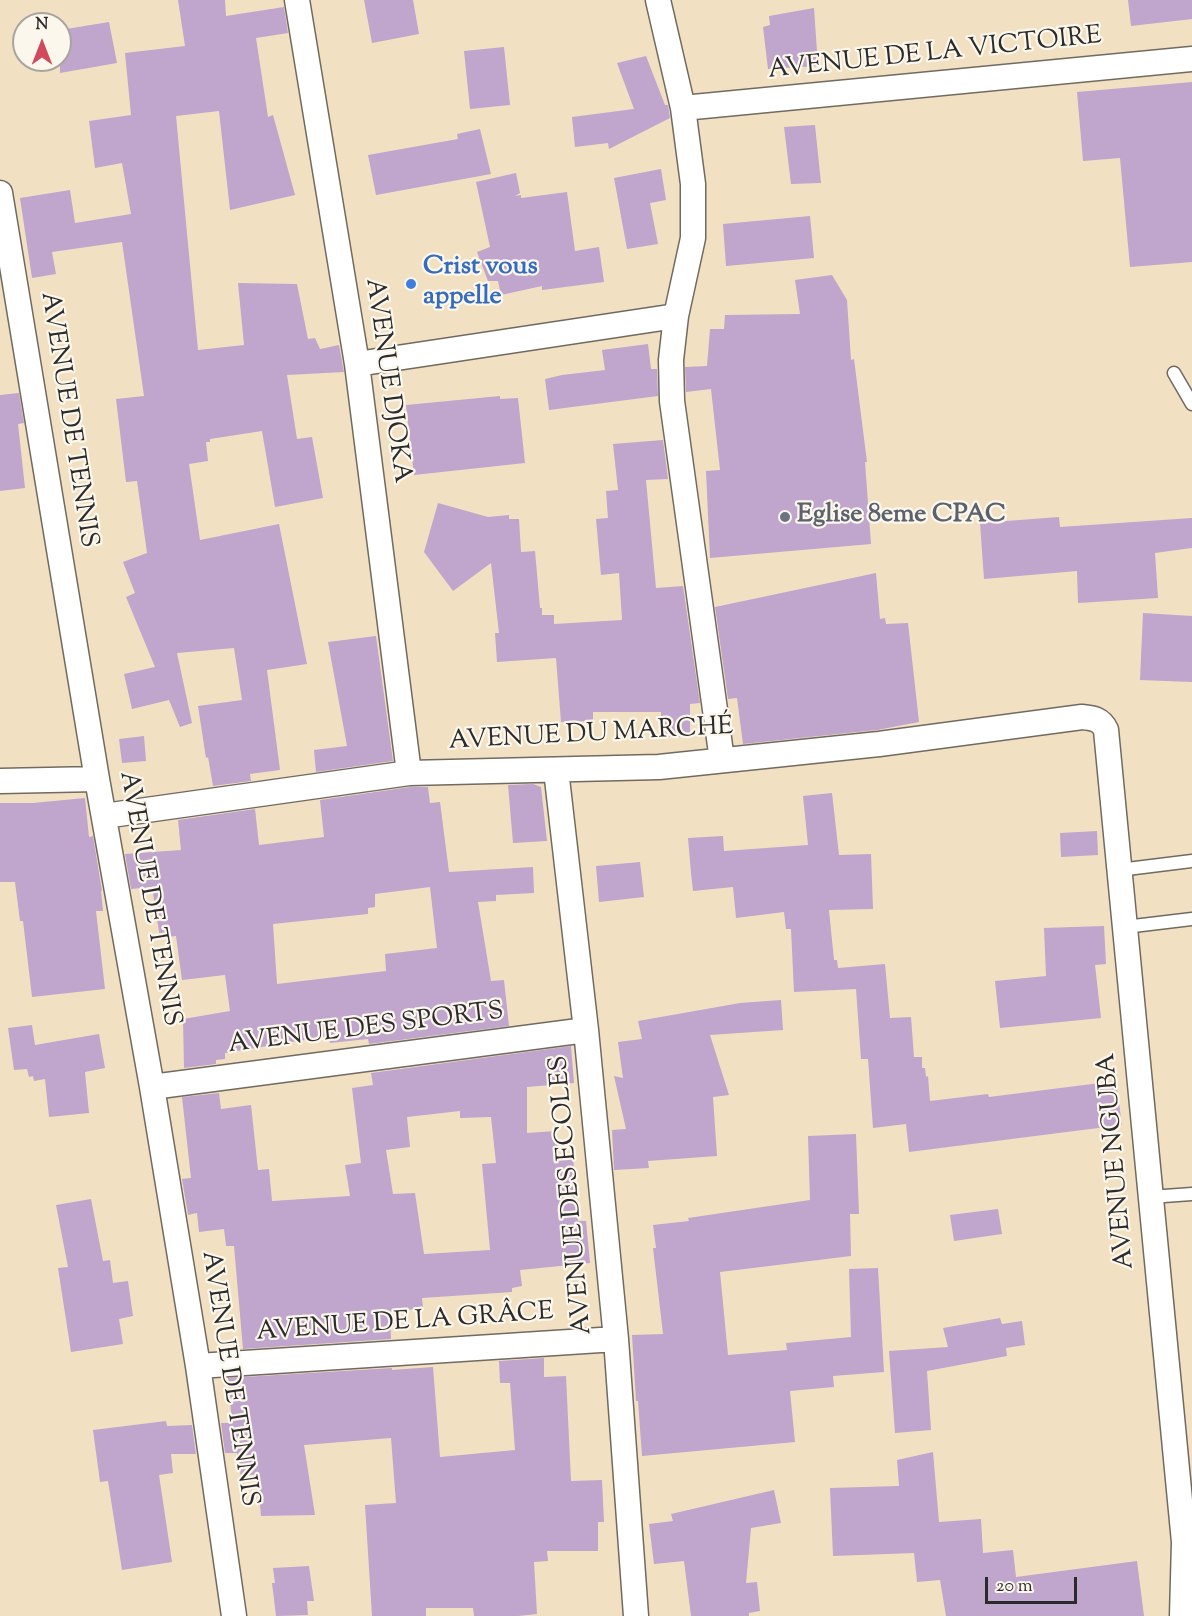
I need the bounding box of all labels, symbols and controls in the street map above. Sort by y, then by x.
north arrow [12,12,72,72]
text: N [36,14,48,37]
street label: AVENUE DE LA VICTOIRE [767,22,1103,88]
place label: Crist vous appelle [423,253,538,314]
street label: AVENUE DJOKA [356,276,416,486]
marker: Crist vous appelle [404,277,418,291]
street label: AVENUE DE TENNIS [31,290,103,550]
place label: Eglise 8eme CPAC [797,501,1006,533]
marker: Eglise 8eme CPAC [778,510,792,524]
street label: AVENUE DU MARCHÉ [448,713,734,759]
street label: AVENUE DE TENNIS [110,769,186,1029]
street label: AVENUE DES SPORTS [227,998,505,1062]
street label: AVENUE NGUBA [1093,1051,1143,1271]
street label: AVENUE DES ECOLES [545,1054,601,1336]
street label: AVENUE DE TENNIS [192,1249,264,1509]
street label: AVENUE DE LA GRÂCE [255,1298,555,1350]
scale bar [988,1565,1080,1603]
text: 20 m [996,1574,1033,1600]

